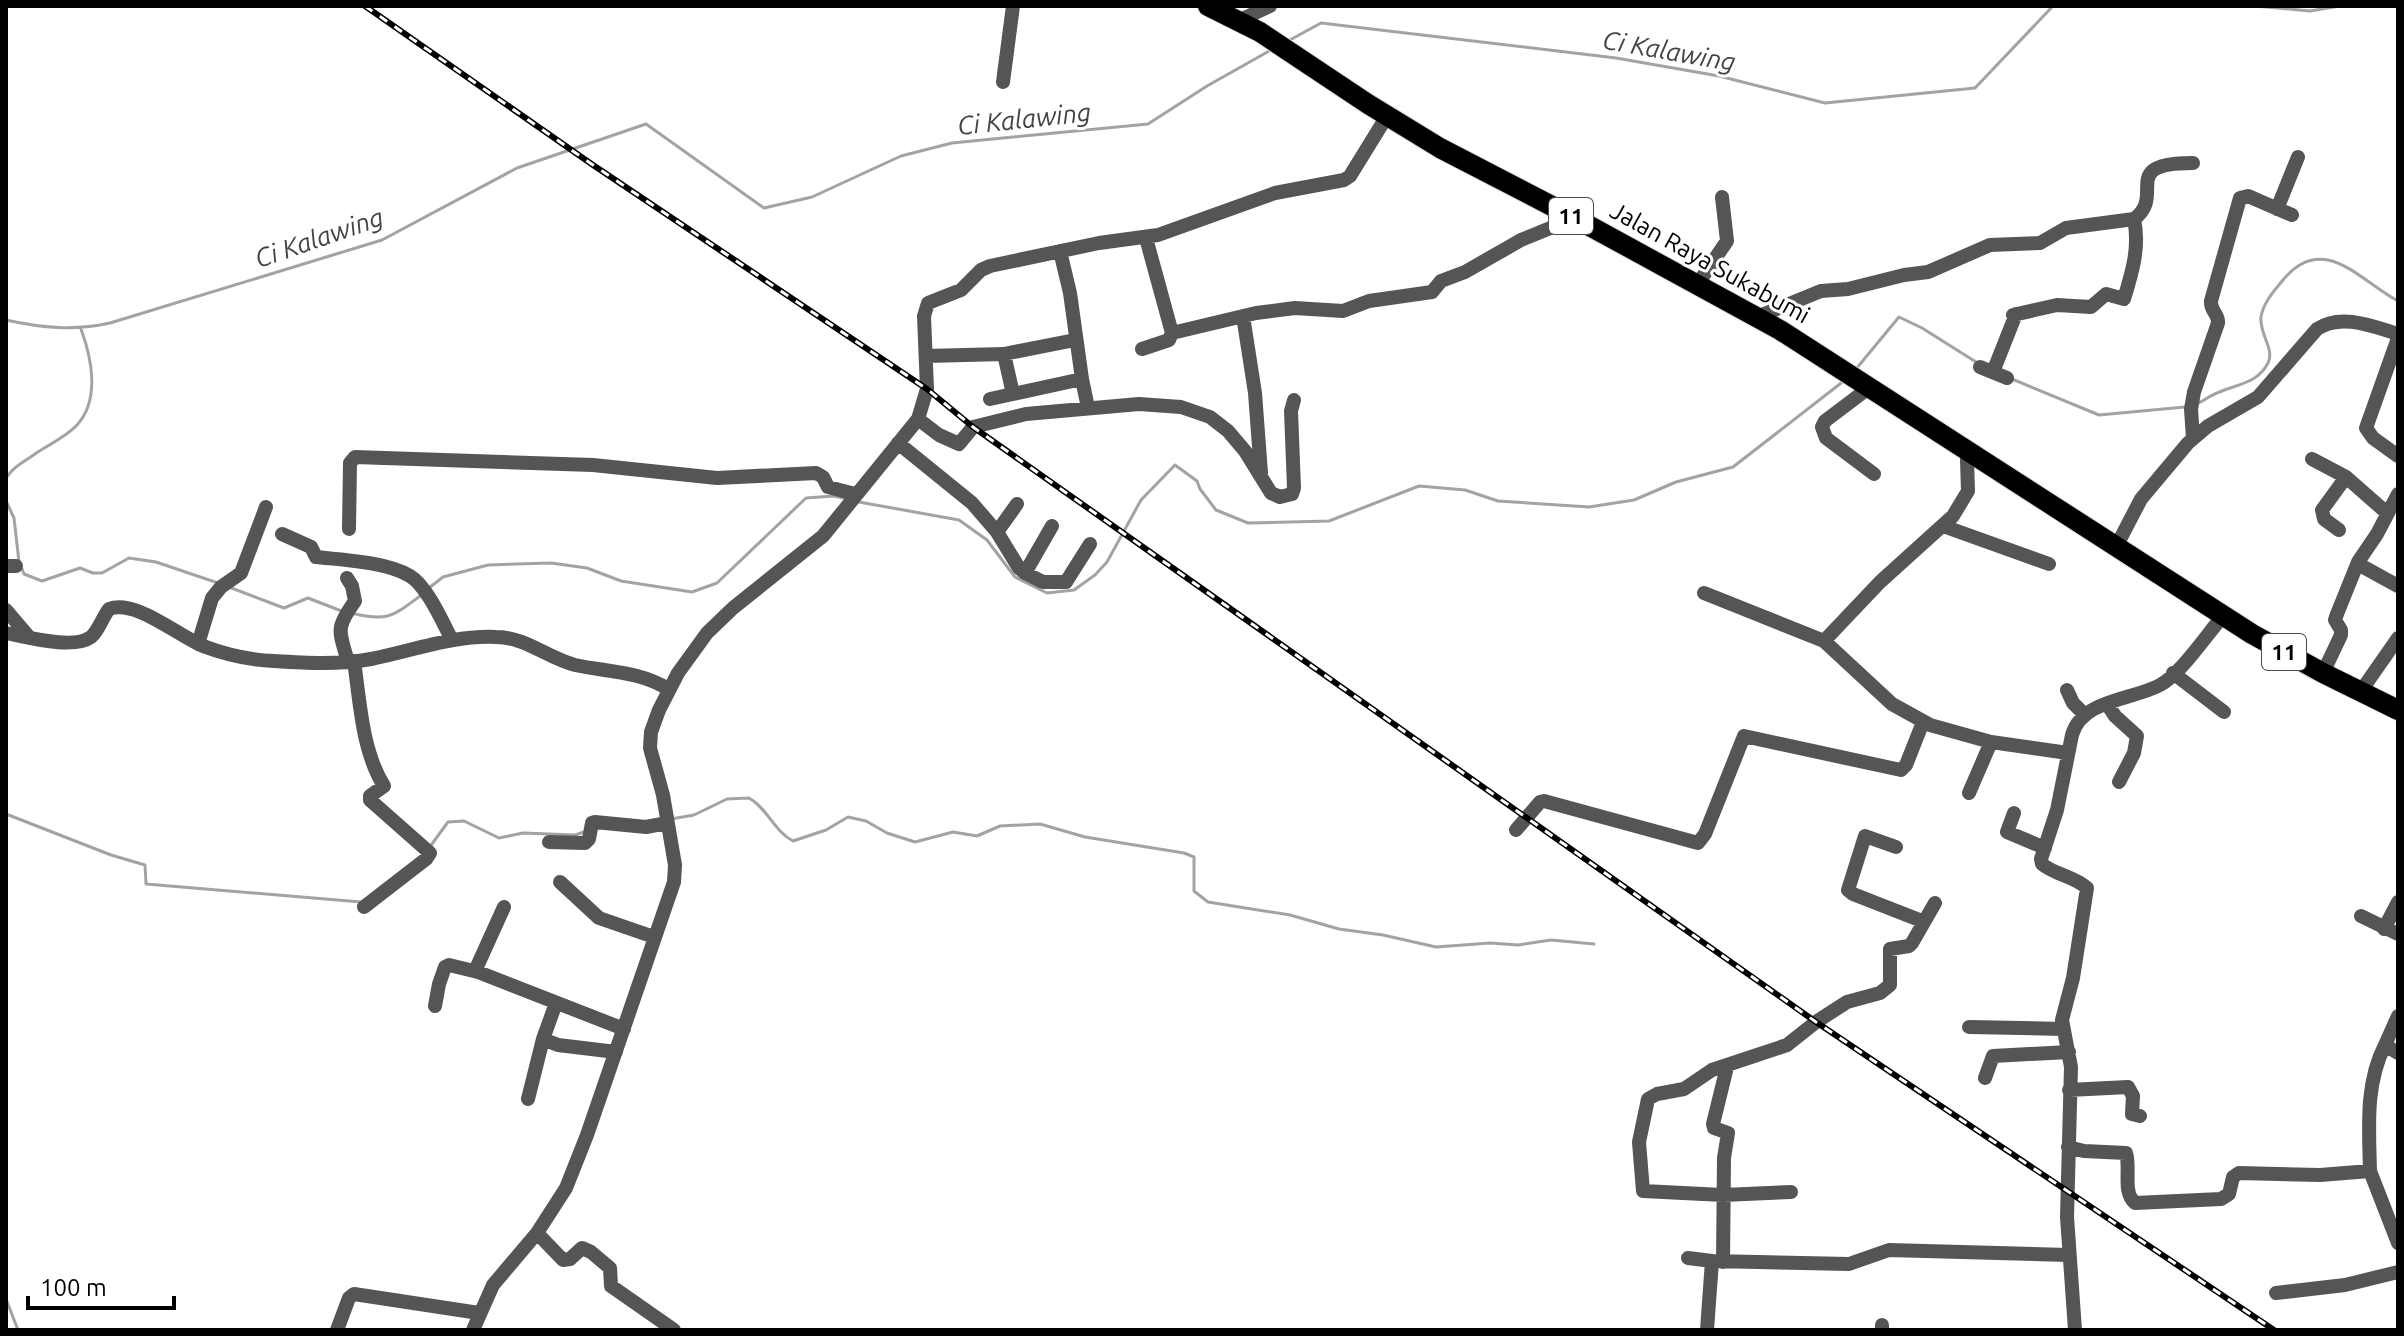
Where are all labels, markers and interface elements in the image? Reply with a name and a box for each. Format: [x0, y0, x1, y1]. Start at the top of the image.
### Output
water label: Ci Kalawing [1600, 25, 1738, 76]
water label: Ci Kalawing [956, 97, 1092, 140]
street label: Jalan Raya Sukabumi [1606, 197, 1815, 329]
road number: 11 [1549, 198, 1593, 234]
water label: Ci Kalawing [251, 202, 387, 273]
road number: 11 [2262, 634, 2306, 670]
scale bar [28, 1260, 174, 1310]
text: 100 m [40, 1274, 107, 1301]

